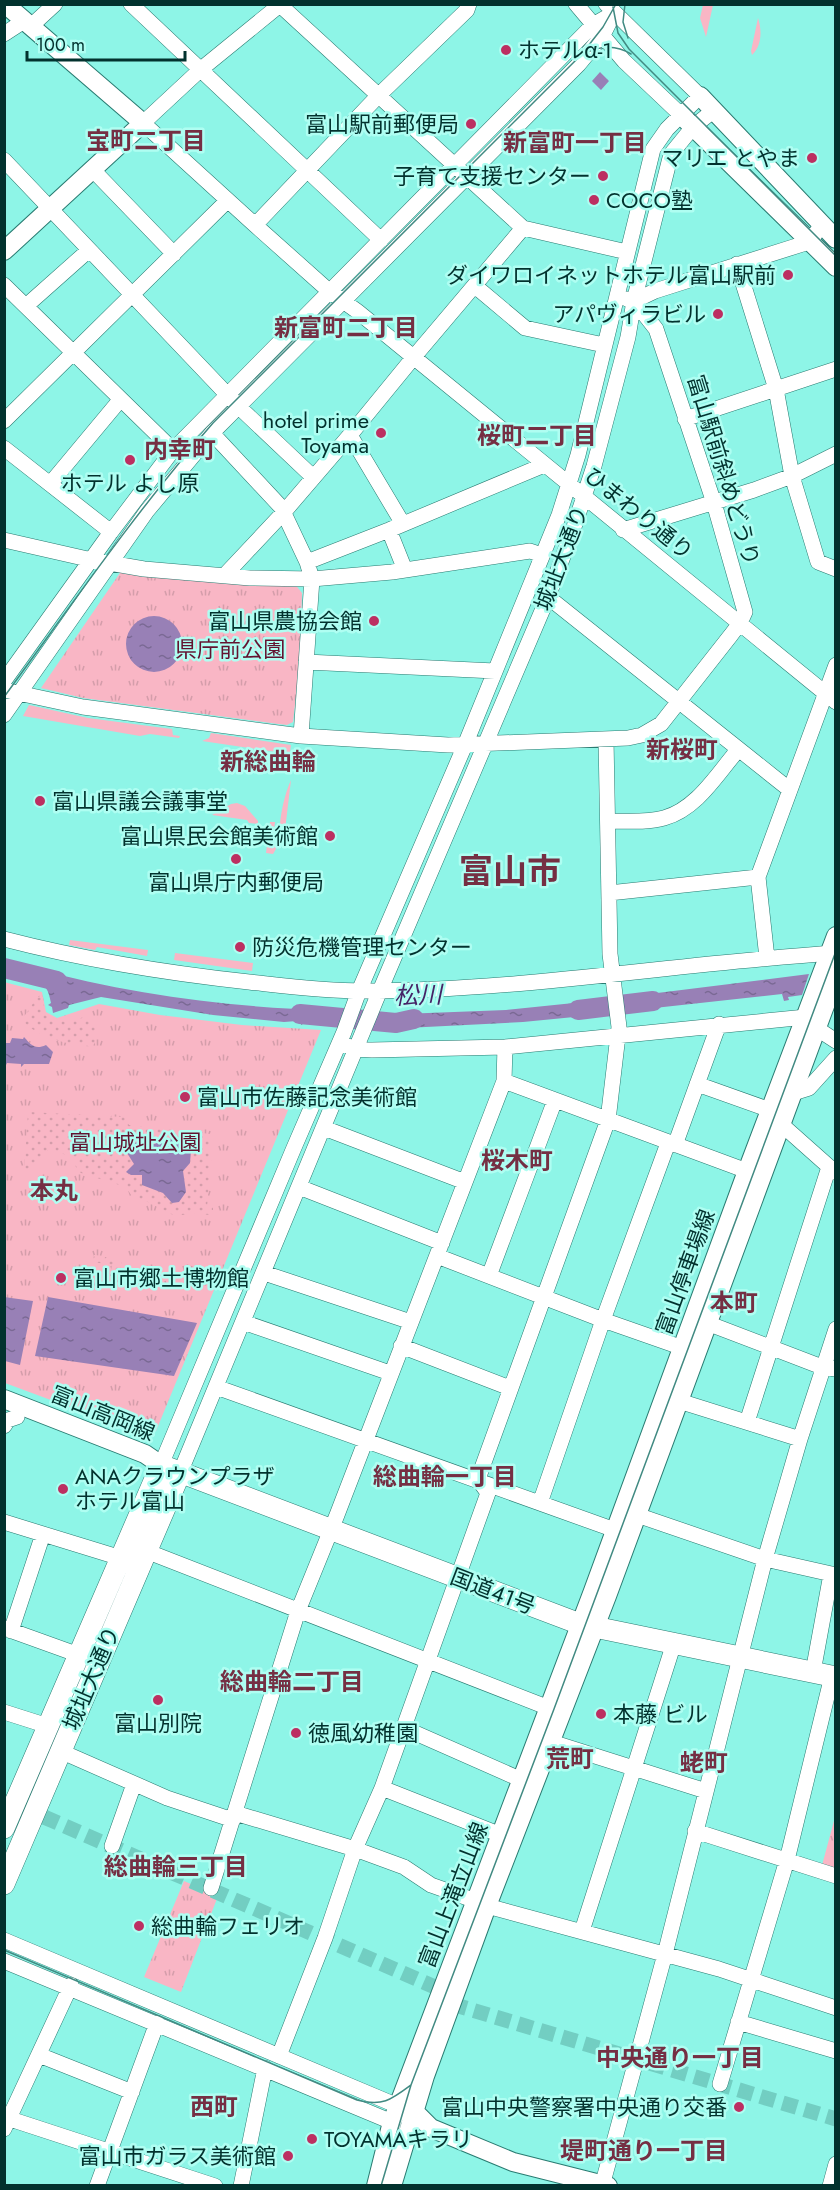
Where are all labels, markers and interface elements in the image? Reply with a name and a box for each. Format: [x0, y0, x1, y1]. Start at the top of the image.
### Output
scale bar [27, 24, 184, 62]
text: 100 m [36, 32, 85, 58]
place label: ホテルα-1 [518, 34, 612, 66]
marker: ホテルα-1 [499, 43, 513, 57]
place label: 富山駅前郵便局 [305, 108, 459, 140]
marker: 富山駅前郵便局 [464, 117, 478, 131]
district label: 宝町二丁目 [86, 123, 206, 158]
district label: 新富町一丁目 [503, 125, 647, 160]
place label: マリエ とやま [661, 142, 800, 174]
marker: マリエ とやま [805, 151, 819, 165]
place label: 子育て支援センター [393, 160, 591, 192]
marker: 子育て支援センター [596, 169, 610, 183]
place label: COCO塾 [606, 184, 693, 216]
marker: COCO塾 [587, 193, 601, 207]
place label: ダイワロイネットホテル富山駅前 [446, 259, 776, 291]
marker: ダイワロイネットホテル富山駅前 [781, 268, 795, 282]
place label: アパヴィラビル [552, 298, 706, 330]
marker: アパヴィラビル [711, 307, 725, 321]
district label: 新富町二丁目 [274, 310, 418, 345]
street label: 富山駅前斜めどうり [680, 371, 768, 569]
place label: hotel prime Toyama [263, 404, 369, 461]
district label: 桜町二丁目 [477, 418, 597, 453]
marker: hotel prime Toyama [374, 426, 388, 440]
district label: 内幸町 [144, 432, 216, 467]
marker: ホテル よし原 [123, 453, 137, 467]
street label: ひまわり通り [578, 459, 700, 567]
place label: ホテル よし原 [61, 467, 199, 499]
street label: 城址大通り [526, 501, 596, 615]
place label: 富山県農協会館 [208, 605, 362, 637]
marker: 富山県農協会館 [367, 614, 381, 628]
park label: 県庁前公園 [175, 633, 285, 665]
district label: 新桜町 [646, 732, 718, 767]
district label: 新総曲輪 [220, 744, 316, 779]
place label: 富山県議会議事堂 [52, 785, 228, 817]
marker: 富山県議会議事堂 [33, 794, 47, 808]
place label: 富山県民会館美術館 [120, 820, 318, 852]
marker: 富山県民会館美術館 [323, 829, 337, 843]
district label: 富山市 [459, 847, 561, 896]
marker: 富山県庁内郵便局 [229, 852, 243, 866]
place label: 富山県庁内郵便局 [148, 866, 324, 898]
place label: 防災危機管理センター [252, 931, 472, 963]
marker: 防災危機管理センター [233, 940, 247, 954]
water label: 松川 [393, 977, 446, 1013]
place label: 富山市佐藤記念美術館 [197, 1081, 417, 1113]
marker: 富山市佐藤記念美術館 [178, 1090, 192, 1104]
park label: 富山城址公園 [69, 1126, 201, 1158]
district label: 桜木町 [481, 1143, 553, 1178]
district label: 本丸 [30, 1173, 78, 1208]
street label: 富山停車場線 [647, 1205, 723, 1339]
place label: 富山市郷土博物館 [73, 1262, 249, 1294]
marker: 富山市郷土博物館 [54, 1271, 68, 1285]
district label: 本町 [710, 1285, 758, 1320]
street label: 富山高岡線 [46, 1378, 160, 1448]
district label: 総曲輪一丁目 [373, 1459, 517, 1494]
place label: ANAクラウンプラザ ホテル富山 [75, 1460, 274, 1517]
marker: ANAクラウンプラザ ホテル富山 [56, 1482, 70, 1496]
street label: 国道41号 [446, 1560, 540, 1622]
street label: 城址大通り [55, 1621, 127, 1735]
district label: 総曲輪二丁目 [220, 1664, 364, 1699]
marker: 富山別院 [151, 1693, 165, 1707]
place label: 本藤 ビル [613, 1698, 708, 1730]
place label: 富山別院 [114, 1707, 202, 1739]
marker: 本藤 ビル [594, 1707, 608, 1721]
place label: 徳風幼稚園 [308, 1717, 418, 1749]
marker: 徳風幼稚園 [289, 1726, 303, 1740]
district label: 荒町 [546, 1741, 594, 1776]
district label: 蛯町 [680, 1745, 728, 1780]
street label: 富山上滝立山線 [410, 1817, 496, 1973]
district label: 総曲輪三丁目 [104, 1849, 248, 1884]
place label: 総曲輪フェリオ [151, 1910, 305, 1942]
marker: 総曲輪フェリオ [132, 1919, 146, 1933]
district label: 中央通り一丁目 [596, 2040, 764, 2075]
district label: 西町 [190, 2089, 238, 2124]
place label: 富山中央警察署中央通り交番 [441, 2091, 727, 2123]
marker: 富山中央警察署中央通り交番 [732, 2100, 746, 2114]
place label: TOYAMAキラリ [324, 2123, 473, 2155]
marker: TOYAMAキラリ [305, 2132, 319, 2146]
district label: 堤町通り一丁目 [560, 2133, 728, 2168]
place label: 富山市ガラス美術館 [78, 2140, 276, 2172]
marker: 富山市ガラス美術館 [281, 2149, 295, 2163]

